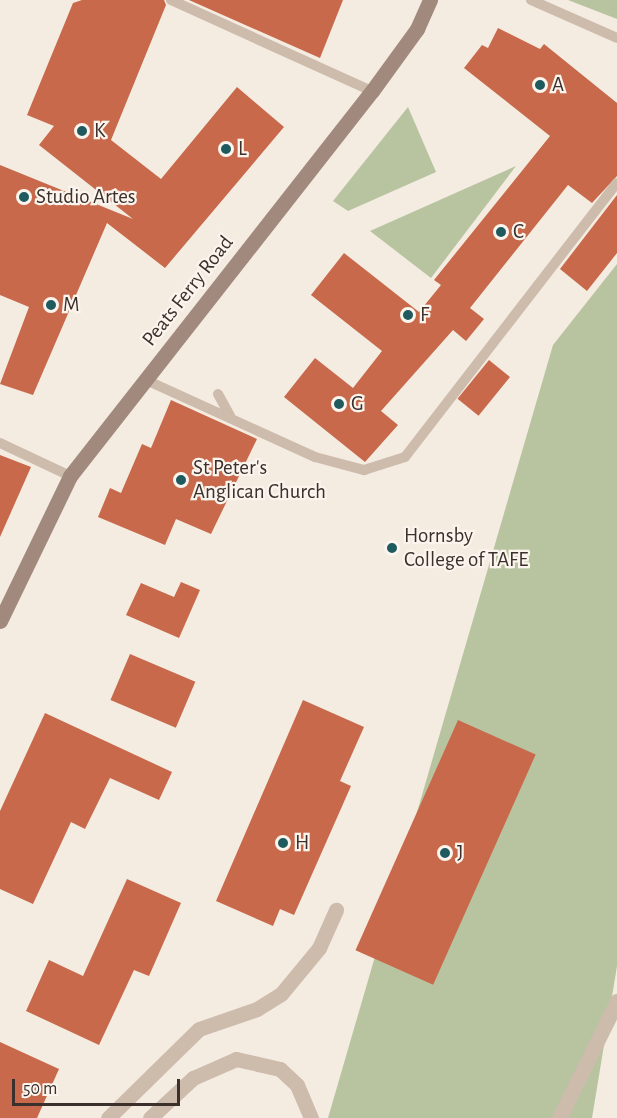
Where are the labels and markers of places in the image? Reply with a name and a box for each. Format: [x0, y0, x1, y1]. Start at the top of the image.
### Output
place label: A [552, 72, 564, 98]
marker: A [533, 78, 547, 92]
place label: K [94, 118, 105, 144]
marker: K [75, 124, 89, 138]
place label: L [238, 136, 247, 162]
marker: L [219, 142, 233, 156]
place label: Studio Artes [36, 184, 136, 210]
marker: Studio Artes [17, 190, 31, 204]
place label: C [513, 219, 524, 245]
marker: C [494, 225, 508, 239]
place label: M [63, 292, 80, 318]
marker: M [44, 298, 58, 312]
place label: F [420, 302, 429, 328]
marker: F [401, 308, 415, 322]
place label: G [351, 391, 364, 417]
marker: G [332, 397, 346, 411]
place label: St Peter's Anglican Church [193, 455, 326, 505]
marker: St Peter's Anglican Church [174, 473, 188, 487]
place label: Hornsby College of TAFE [404, 523, 528, 573]
marker: Hornsby College of TAFE [385, 541, 399, 555]
place label: H [295, 830, 309, 856]
marker: H [276, 836, 290, 850]
place label: J [457, 840, 464, 866]
marker: J [438, 846, 452, 860]

